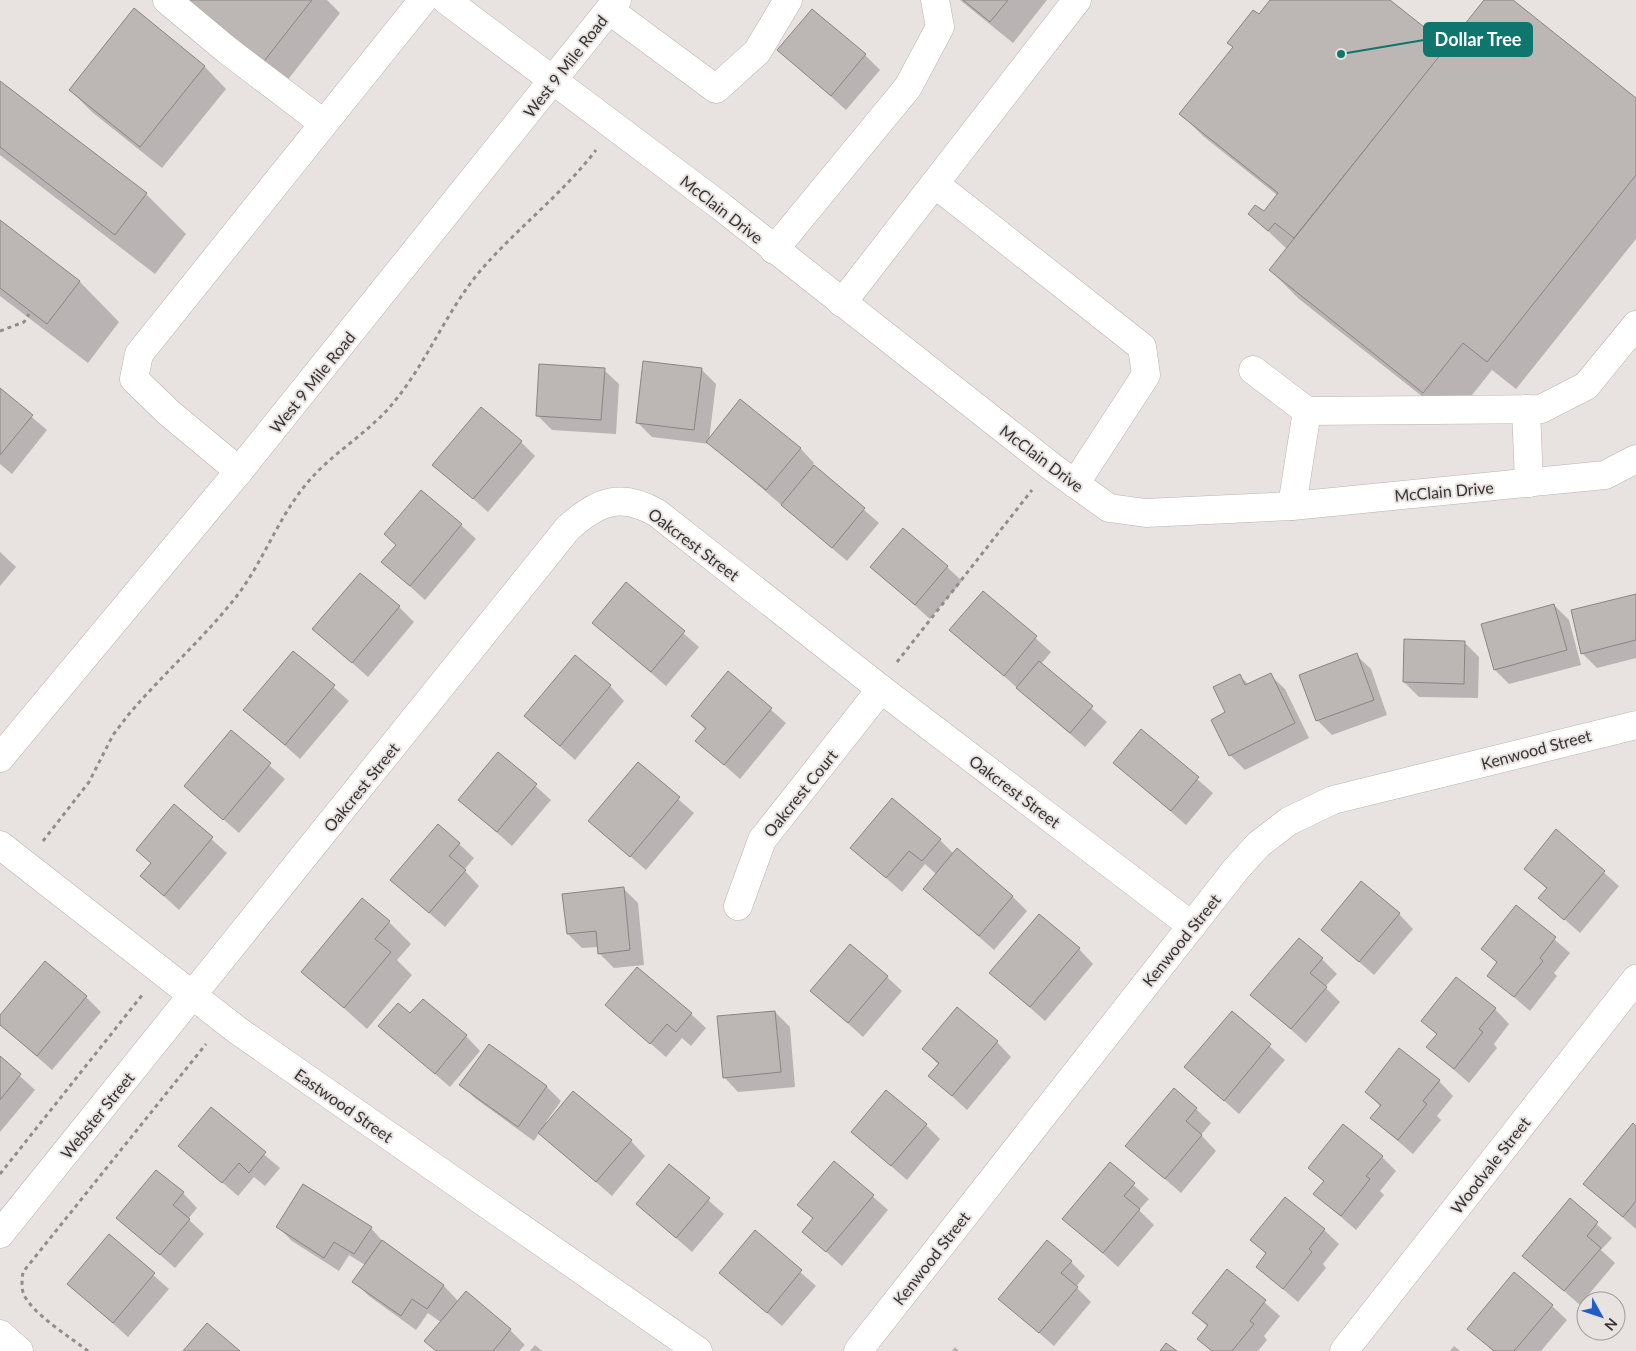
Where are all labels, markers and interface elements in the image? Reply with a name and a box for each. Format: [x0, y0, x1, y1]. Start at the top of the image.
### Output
street label: West 9 Mile Road [519, 11, 611, 121]
callout: Dollar Tree [1424, 23, 1532, 56]
text: Dollar Tree [1435, 28, 1522, 50]
street label: McClain Drive [677, 171, 767, 247]
street label: West 9 Mile Road [265, 328, 359, 436]
street label: McClain Drive [997, 420, 1087, 496]
street label: McClain Drive [1394, 477, 1494, 505]
street label: Oakcrest Street [645, 504, 743, 584]
street label: Kenwood Street [1479, 725, 1593, 773]
street label: Oakcrest Street [319, 739, 403, 835]
street label: Oakcrest Court [759, 745, 841, 840]
street label: Oakcrest Street [966, 751, 1064, 831]
street label: Kenwood Street [1138, 890, 1224, 990]
street label: Eastwood Street [291, 1064, 397, 1146]
street label: Webster Street [56, 1068, 138, 1162]
street label: Woodvale Street [1446, 1113, 1534, 1217]
street label: Kenwood Street [889, 1207, 973, 1308]
north arrow [1576, 1291, 1626, 1341]
text: N [1601, 1315, 1621, 1334]

